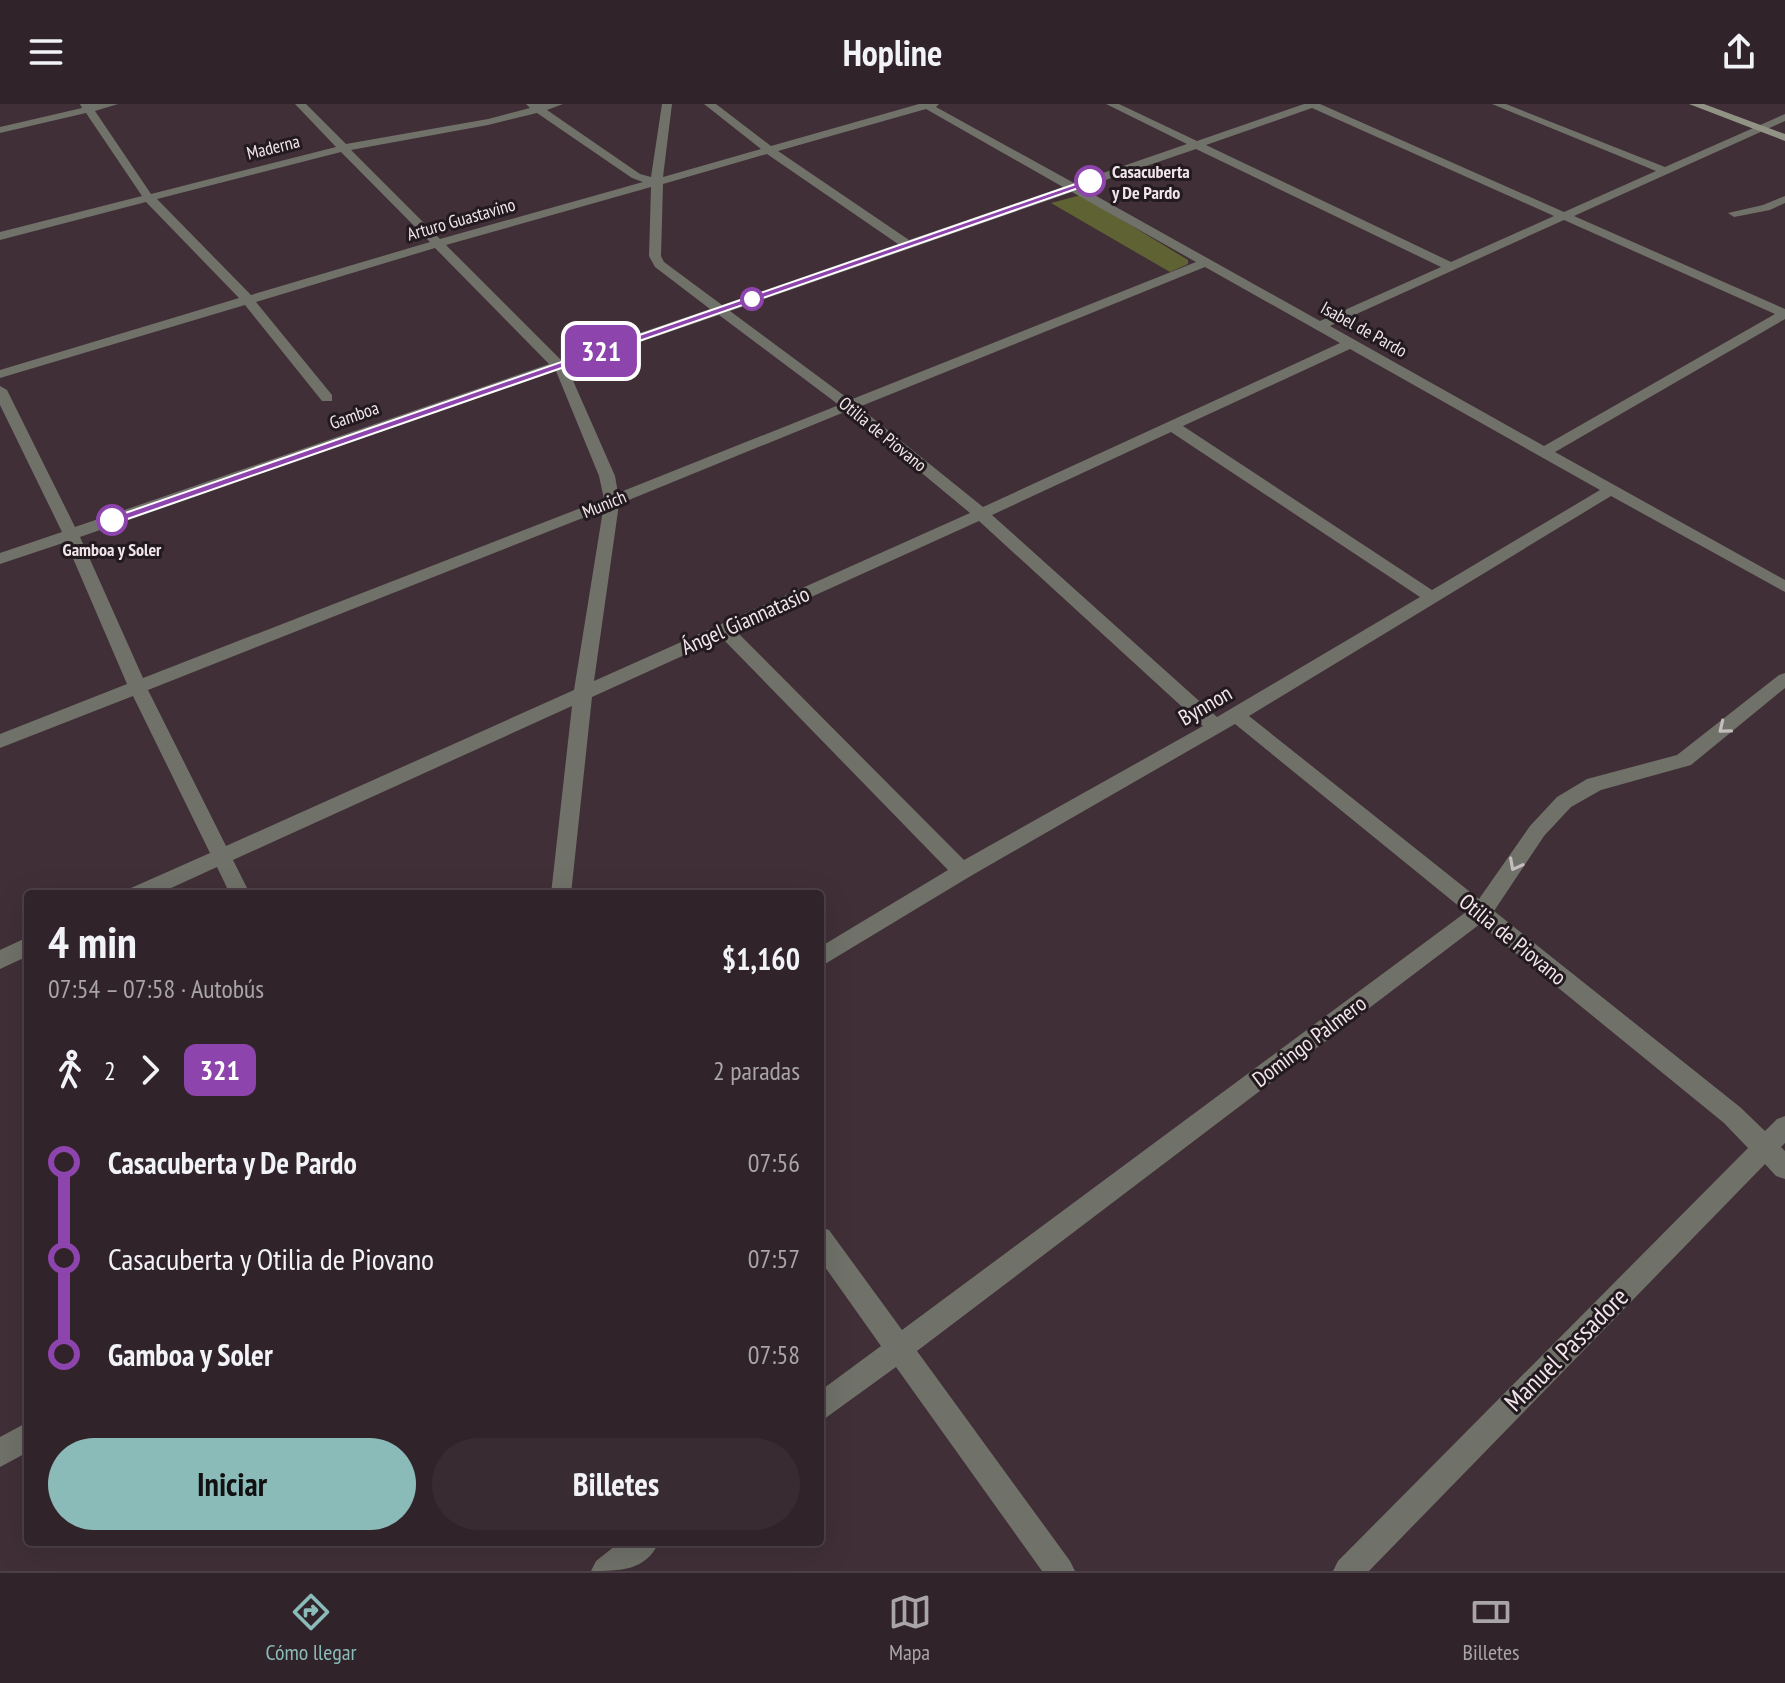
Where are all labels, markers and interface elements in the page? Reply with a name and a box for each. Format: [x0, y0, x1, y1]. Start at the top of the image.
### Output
text: Hopline [843, 29, 942, 76]
icon: menu [24, 30, 68, 74]
icon: share [1717, 30, 1761, 74]
street label: Maderna [244, 129, 302, 165]
place label: Casacuberta y De Pardo [1111, 160, 1190, 204]
marker: Casacuberta y De Pardo [1075, 166, 1105, 196]
street label: Arturo Guastavino [404, 192, 518, 245]
unlabelled marker [741, 288, 763, 310]
street label: Isabel de Pardo [1317, 296, 1411, 362]
line badge: 321 [555, 325, 647, 377]
text: 321 [581, 332, 621, 369]
street label: Otilia de Piovano [834, 392, 932, 477]
street label: Gamboa [326, 396, 382, 434]
street label: Munich [579, 485, 629, 523]
marker: Gamboa y Soler [97, 505, 127, 535]
place label: Gamboa y Soler [63, 538, 162, 561]
street label: Ángel Giannatasio [676, 579, 814, 661]
street label: Bynnon [1173, 679, 1237, 731]
one-way arrow [1719, 718, 1733, 733]
one-way arrow [1509, 856, 1525, 870]
street label: Otilia de Piovano [1454, 887, 1572, 991]
text: 4 min [48, 913, 137, 970]
text: $1,160 [722, 939, 800, 978]
text: 07:54 – 07:58 · Autobús [48, 972, 264, 1005]
street label: Domingo Palmero [1246, 989, 1372, 1093]
icon: walk [48, 1048, 92, 1092]
icon: forward [128, 1048, 172, 1092]
text: 321 [200, 1051, 240, 1088]
text: 2 [104, 1054, 116, 1087]
text: 2 paradas [713, 1054, 800, 1087]
text: Casacuberta y De Pardo [108, 1143, 357, 1182]
text: 07:56 [748, 1146, 800, 1179]
text: Casacuberta y Otilia de Piovano [108, 1239, 434, 1278]
text: 07:57 [748, 1242, 800, 1275]
street label: Manuel Passadore [1497, 1280, 1635, 1418]
text: Gamboa y Soler [108, 1335, 273, 1374]
text: 07:58 [748, 1338, 800, 1371]
button: Iniciar [48, 1438, 416, 1530]
button: Billetes [432, 1438, 800, 1530]
tab: Cómo llegar [266, 1590, 356, 1666]
tab: Mapa [888, 1590, 932, 1666]
tab: Billetes [1463, 1590, 1519, 1666]

